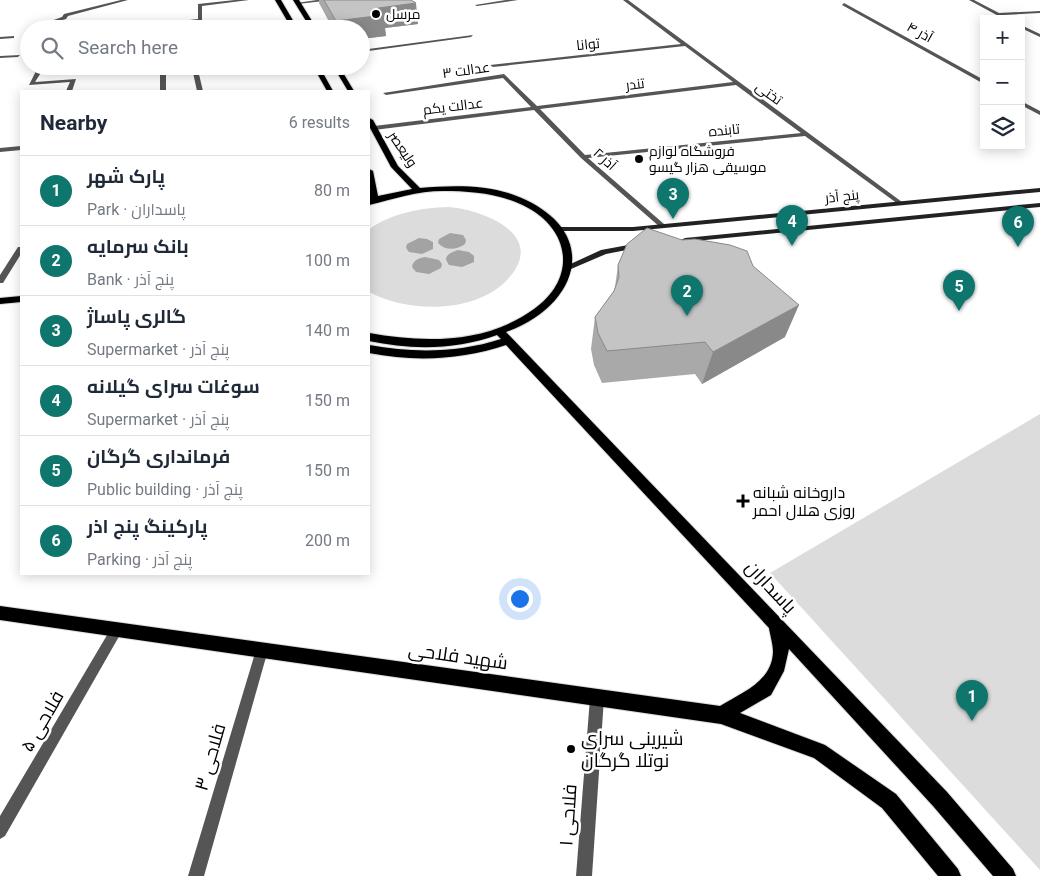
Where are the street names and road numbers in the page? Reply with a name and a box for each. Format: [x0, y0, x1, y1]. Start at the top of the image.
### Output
street label: آذر ۴ [904, 18, 936, 46]
street label: توانا [575, 35, 601, 53]
street label: عدالت ۳ [441, 59, 491, 81]
street label: تندر [624, 75, 646, 93]
street label: تختی [753, 78, 786, 108]
street label: عدالت یکم [422, 94, 484, 120]
street label: تابنده [708, 120, 741, 140]
street label: ولیعصر [385, 127, 421, 170]
street label: ۲ آذر [590, 145, 620, 173]
street label: پنج آذر [823, 186, 860, 208]
street label: پاسداران [740, 556, 801, 619]
street label: شهید فلاحی [407, 638, 509, 674]
street label: ۵ فلاحی [15, 686, 69, 756]
street label: ۳ فلاحی [189, 721, 231, 793]
street label: ۱ فلاحی [554, 783, 582, 847]

